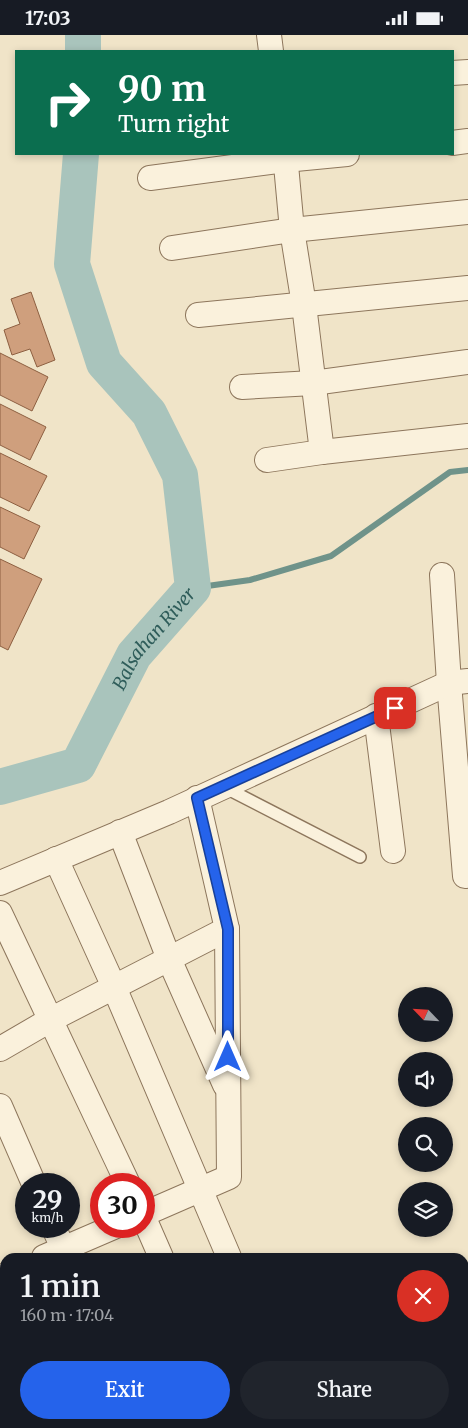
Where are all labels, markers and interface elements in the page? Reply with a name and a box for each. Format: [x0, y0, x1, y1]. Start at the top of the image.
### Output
text: 17:03 [25, 6, 71, 30]
text: 90 m [118, 67, 206, 111]
icon: right [35, 70, 100, 135]
text: Turn right [118, 110, 229, 138]
water label: Balsahan River [107, 582, 200, 694]
pin [374, 687, 416, 729]
icon: arrive [381, 694, 409, 722]
north arrow [398, 987, 452, 1043]
map controls [398, 987, 453, 1237]
position arrow [201, 1030, 253, 1082]
button: sound [398, 1052, 453, 1107]
button: search [398, 1117, 453, 1172]
speed limit sign: 30 [90, 1173, 155, 1238]
button: layers [398, 1182, 453, 1237]
text: 29 [33, 1183, 62, 1215]
text: km/h [32, 1210, 63, 1225]
text: 1 min [20, 1267, 101, 1305]
button: close [397, 1270, 449, 1322]
text: 160 m · 17:04 [20, 1305, 114, 1325]
button: Exit [20, 1361, 230, 1419]
button: Share [240, 1361, 449, 1419]

